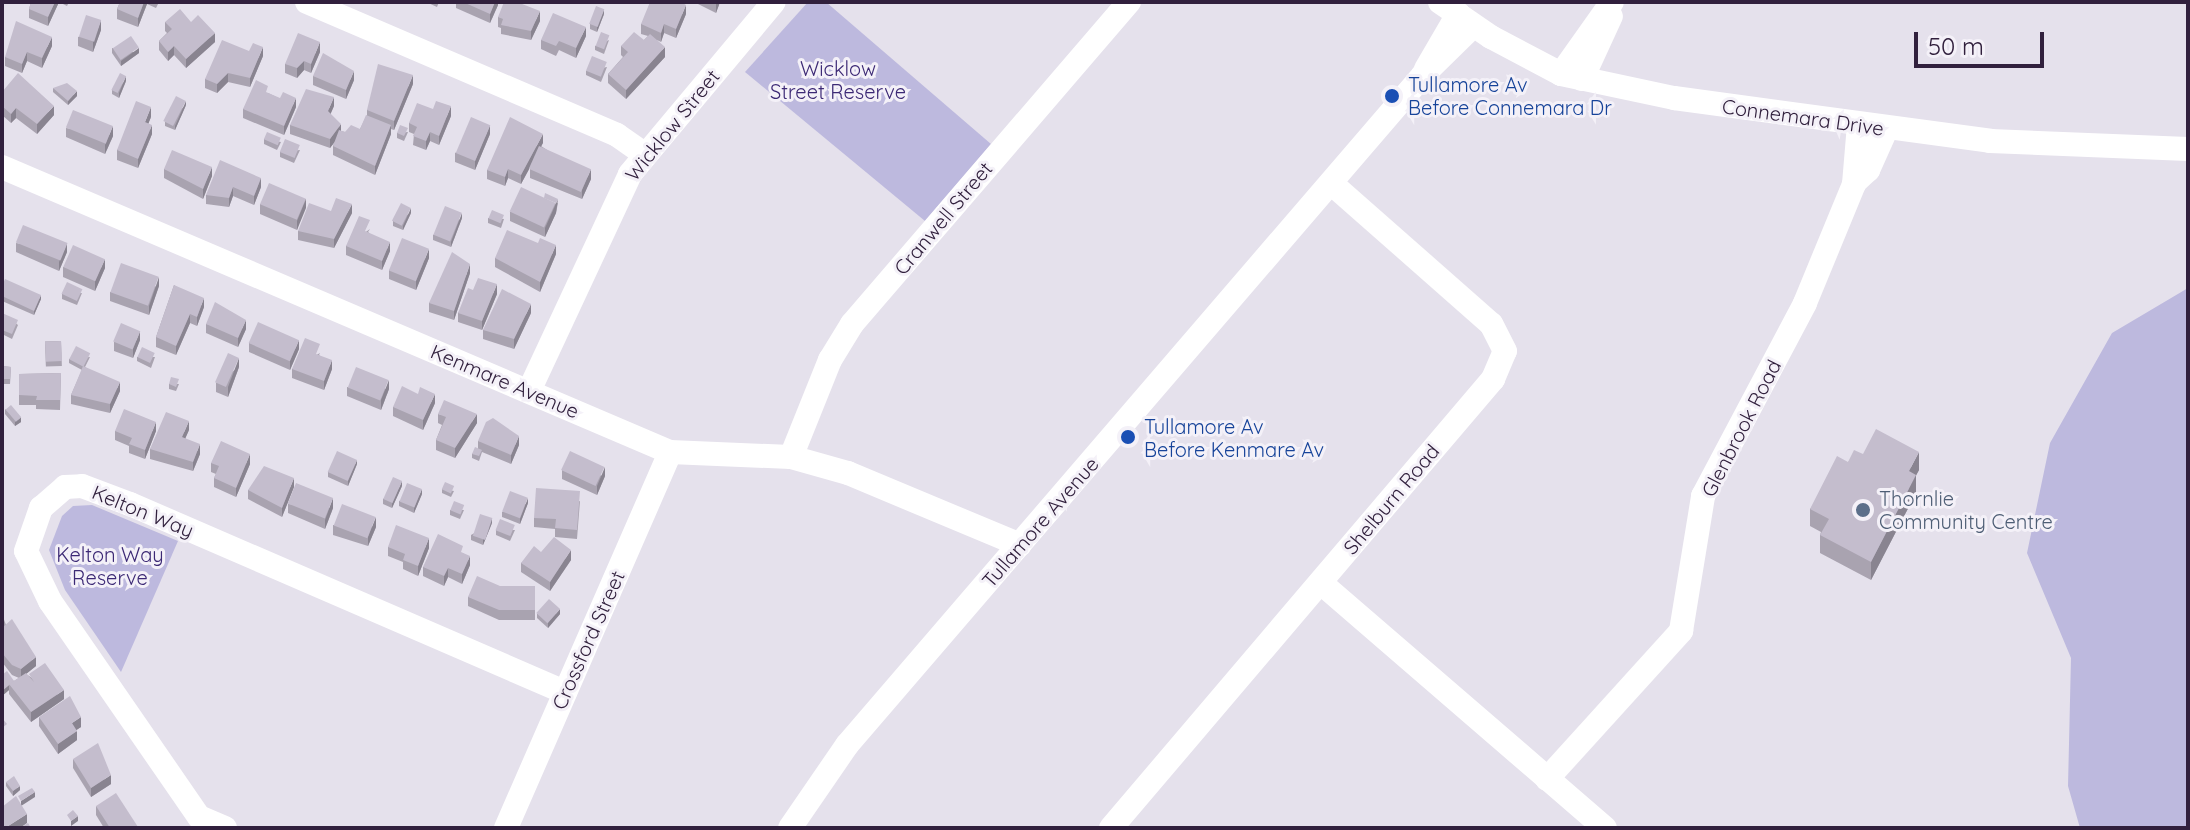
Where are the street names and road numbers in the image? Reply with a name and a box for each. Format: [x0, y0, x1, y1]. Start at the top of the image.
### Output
street label: Wicklow Street [620, 65, 724, 185]
street label: Connemara Drive [1721, 94, 1885, 140]
street label: Cranwell Street [889, 157, 997, 279]
street label: Kenmare Avenue [427, 339, 583, 423]
street label: Glenbrook Road [1696, 356, 1786, 500]
street label: Shelburn Road [1338, 439, 1444, 559]
street label: Tullamore Avenue [977, 452, 1103, 592]
street label: Kelton Way [89, 480, 197, 542]
street label: Crossford Street [547, 567, 629, 713]

